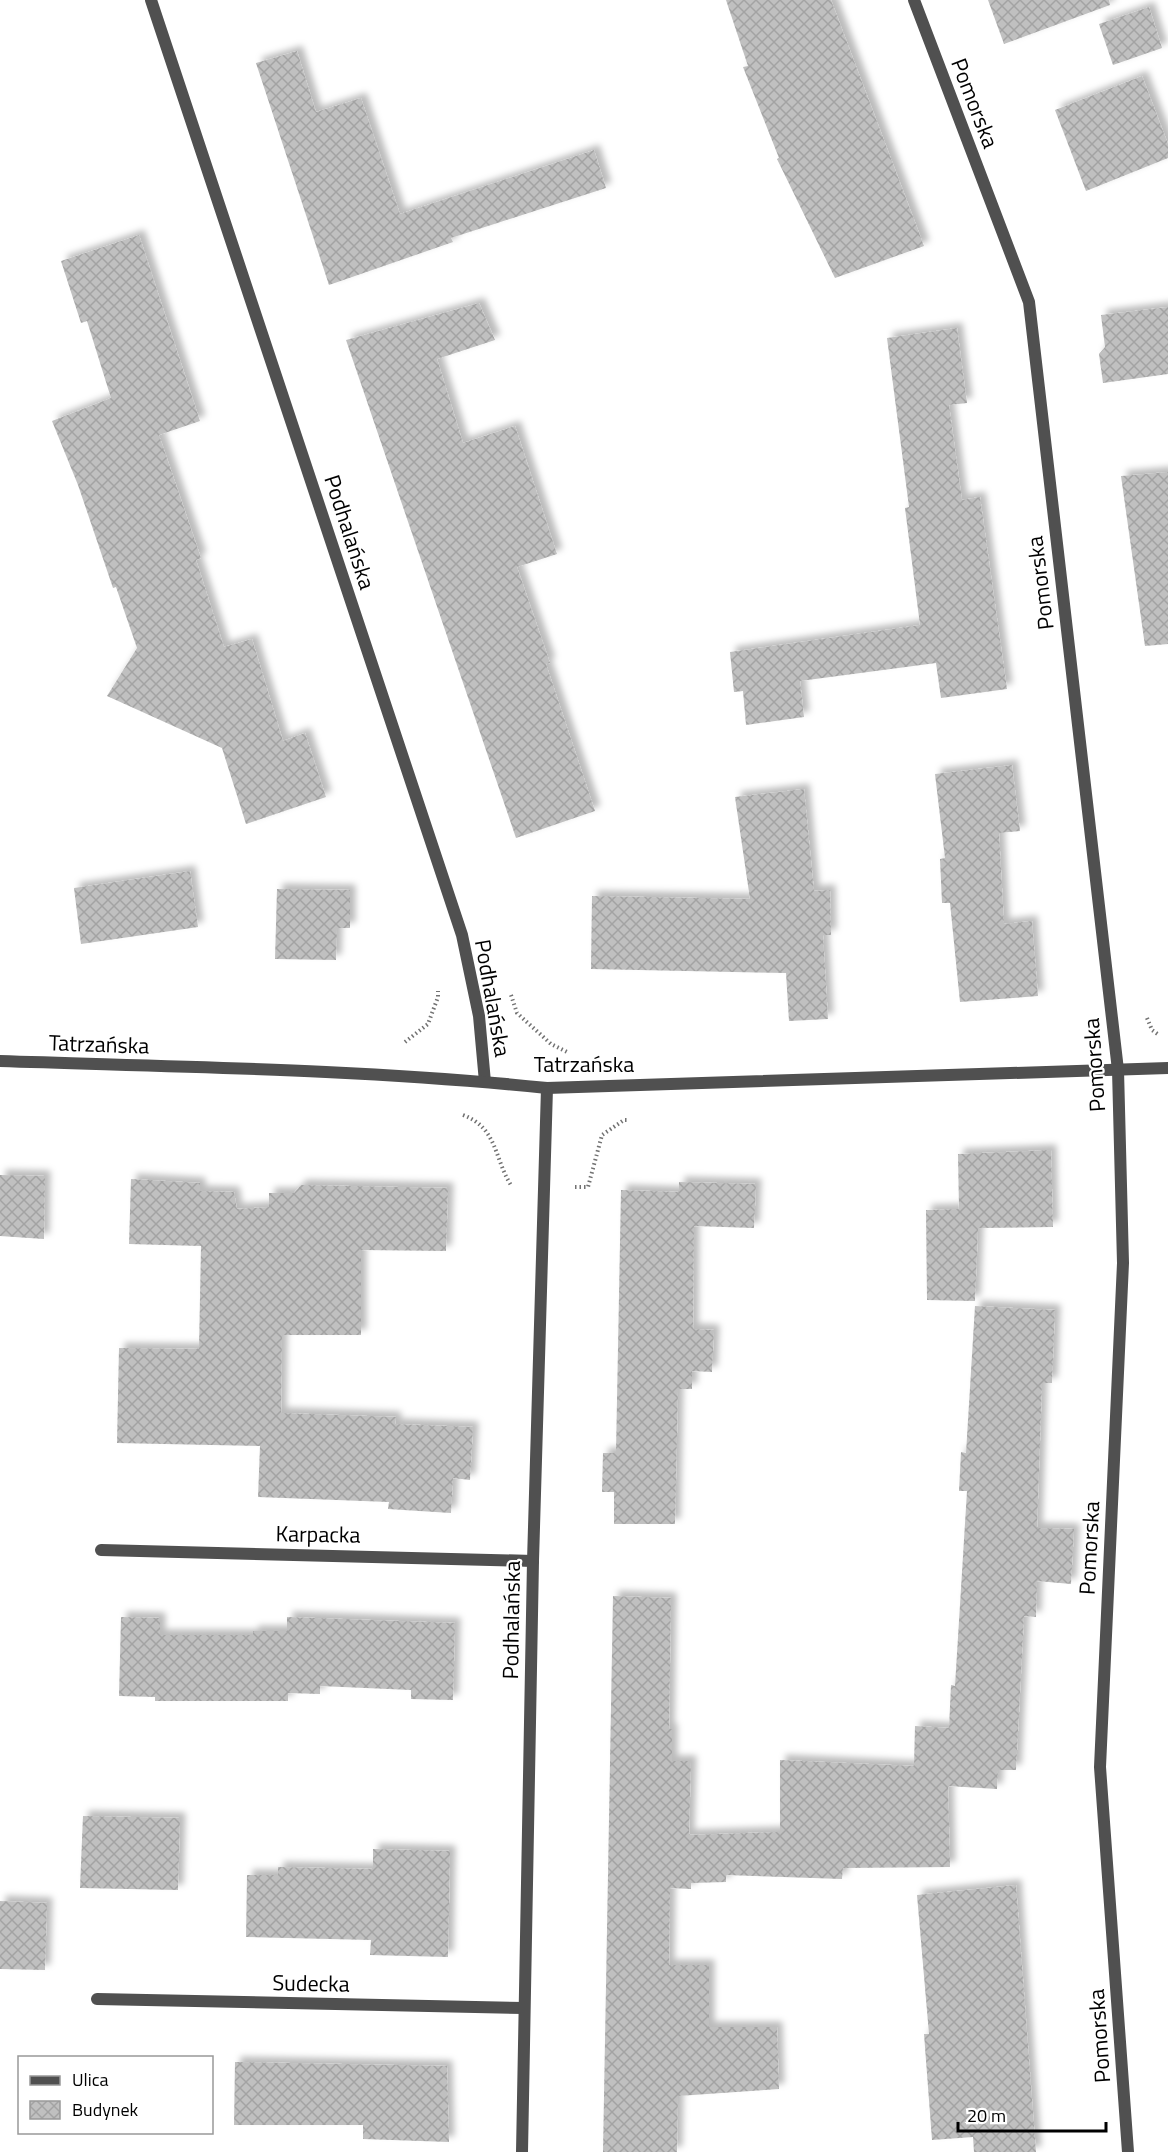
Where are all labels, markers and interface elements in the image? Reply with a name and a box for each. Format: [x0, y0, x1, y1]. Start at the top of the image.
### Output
street label: Pomorska [942, 53, 1008, 153]
street label: Podhalańska [315, 470, 385, 594]
street label: Pomorska [1017, 534, 1063, 632]
street label: Podhalańska [466, 937, 520, 1059]
street label: Pomorska [1074, 1017, 1114, 1113]
street label: Tatrzańska [48, 1025, 150, 1063]
street label: Tatrzańska [534, 1047, 634, 1081]
street label: Pomorska [1070, 1500, 1108, 1596]
street label: Karpacka [275, 1516, 361, 1552]
street label: Podhalańska [493, 1560, 529, 1680]
street label: Sudecka [272, 1965, 350, 2001]
street label: Pomorska [1079, 1988, 1119, 2084]
legend [18, 2056, 213, 2134]
text: Ulica [72, 2066, 109, 2093]
scale bar [958, 2095, 1106, 2133]
text: Budynek [72, 2096, 139, 2123]
text: 20 m [967, 2102, 1006, 2129]

